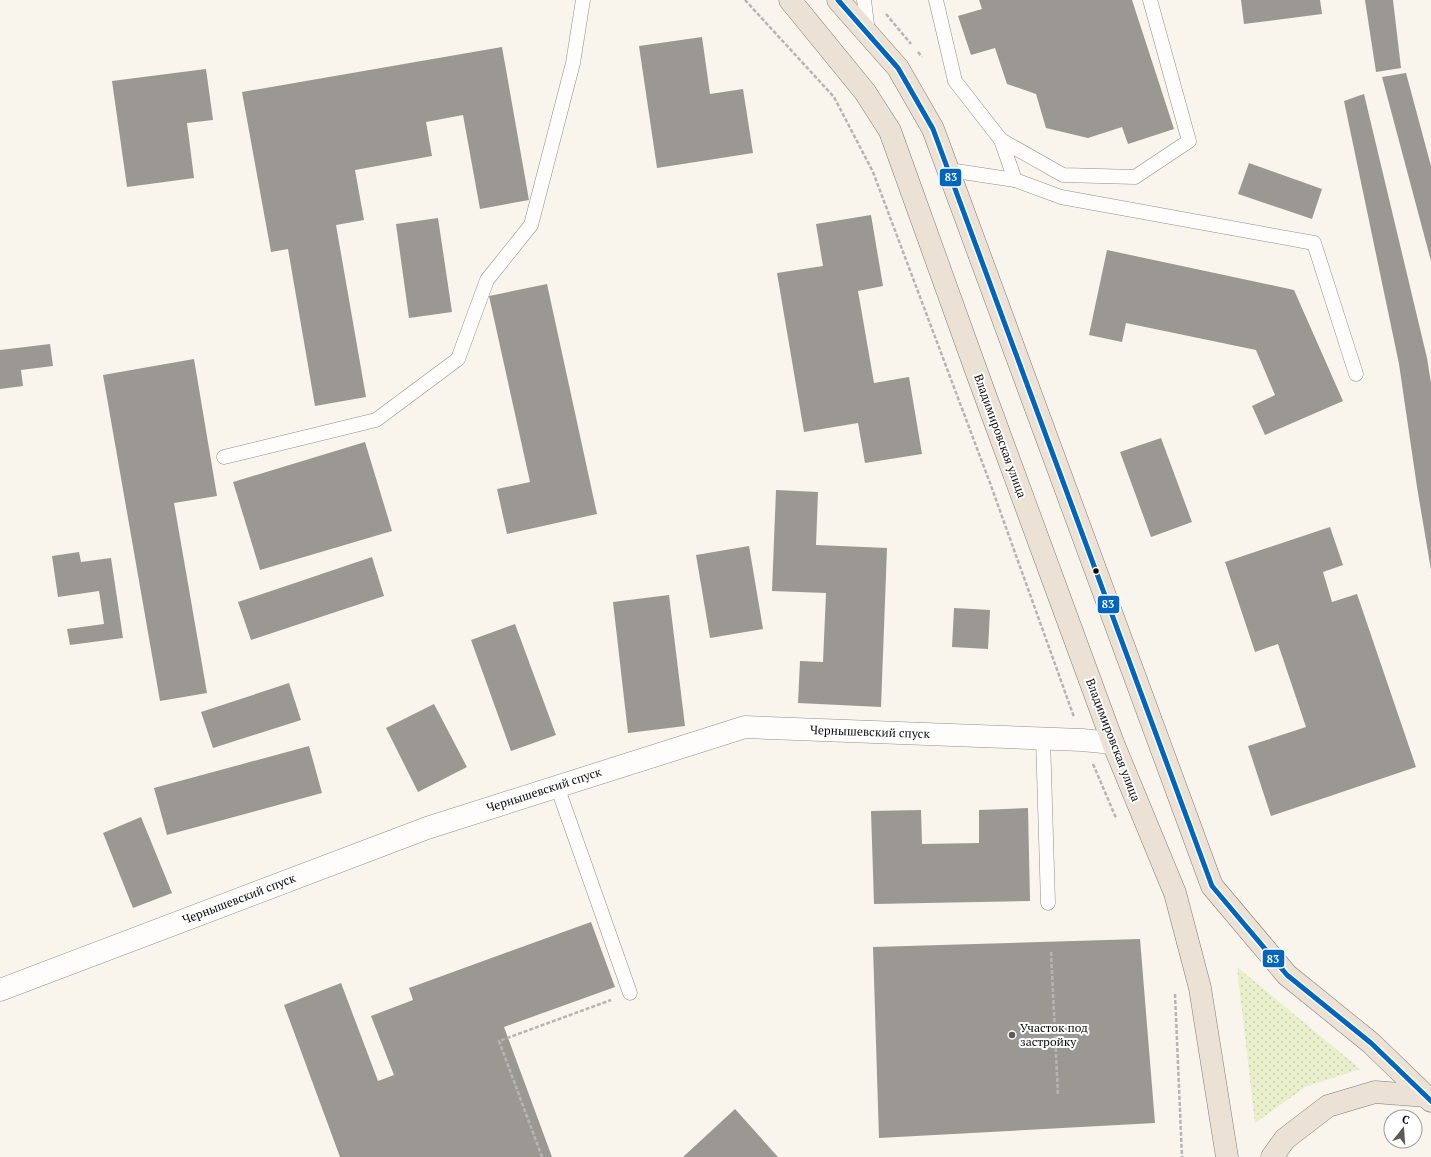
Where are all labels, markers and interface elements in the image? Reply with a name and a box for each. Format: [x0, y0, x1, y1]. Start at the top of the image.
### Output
line badge: 83 [939, 168, 962, 187]
text: 83 [945, 170, 957, 184]
street label: Владимировская улица [971, 372, 1030, 500]
unlabelled marker [1091, 566, 1101, 576]
line badge: 83 [1097, 595, 1120, 614]
text: 83 [1102, 597, 1114, 611]
street label: Владимировская улица [1083, 676, 1144, 803]
street label: Чернышевский спуск [810, 722, 931, 741]
street label: Чернышевский спуск [485, 764, 604, 815]
street label: Чернышевский спуск [180, 870, 298, 927]
line badge: 83 [1262, 949, 1285, 968]
text: 83 [1267, 952, 1279, 966]
place label: Участок под застройку [1020, 1020, 1088, 1049]
marker: Участок под застройку [1007, 1030, 1017, 1040]
north arrow [1383, 1109, 1423, 1149]
text: С [1400, 1112, 1411, 1127]

